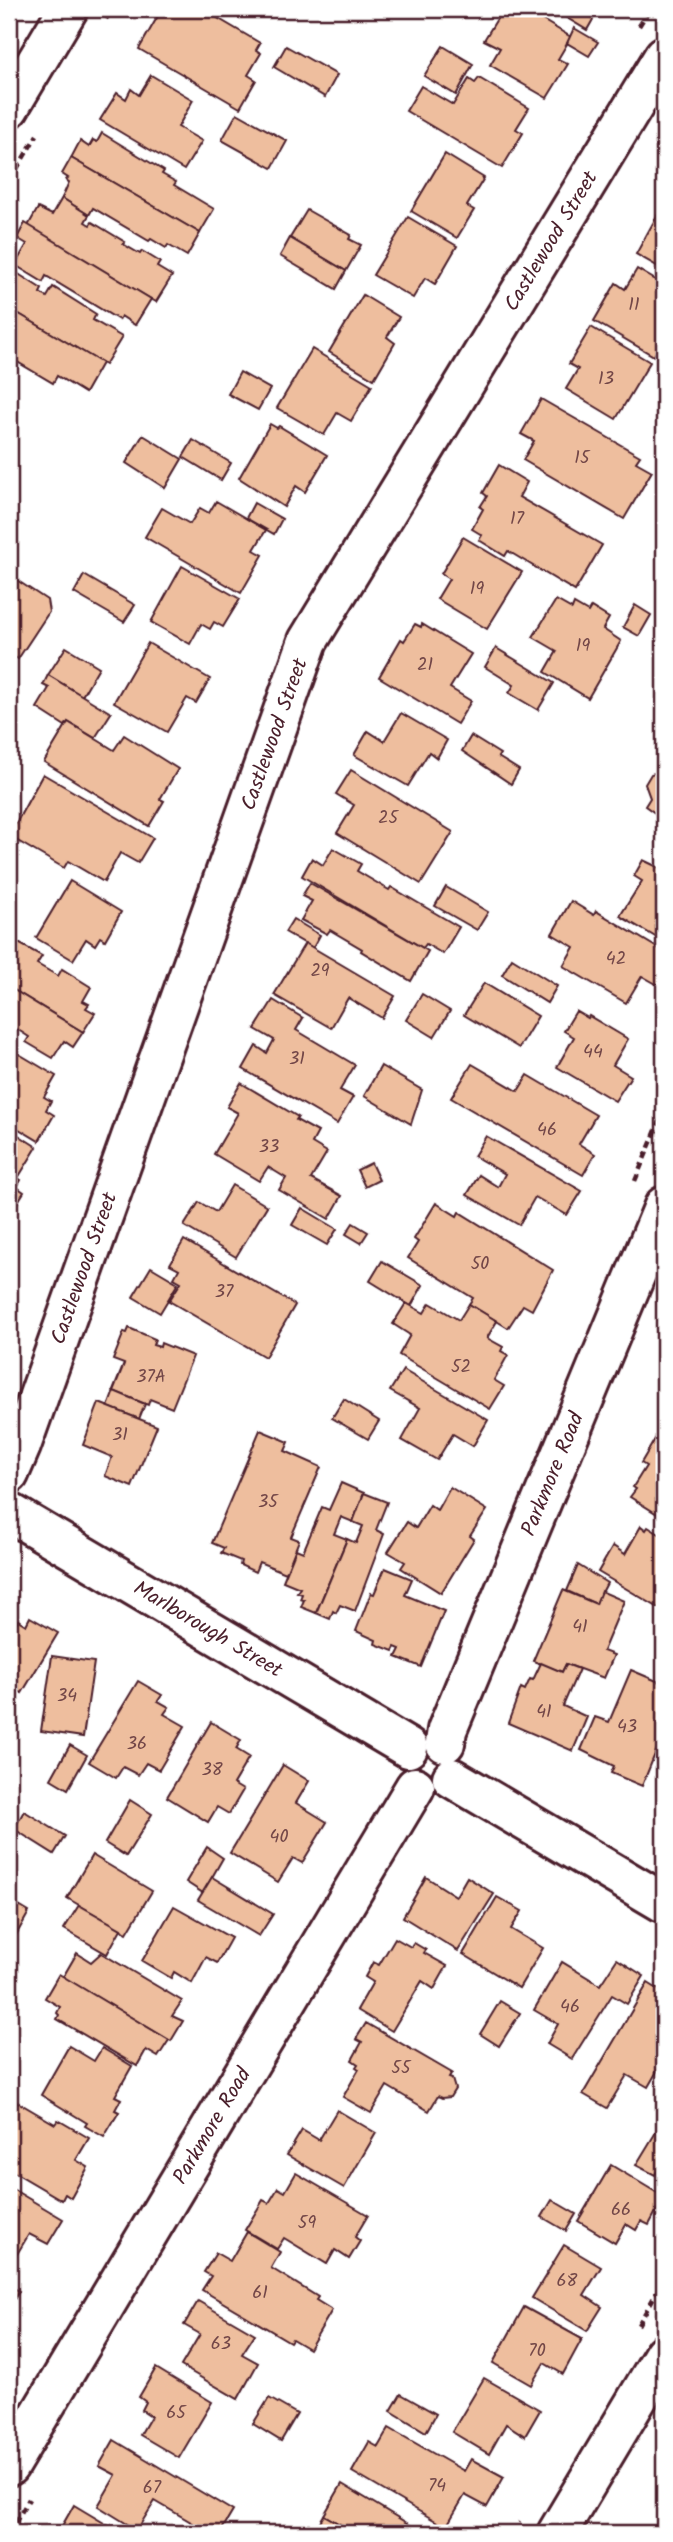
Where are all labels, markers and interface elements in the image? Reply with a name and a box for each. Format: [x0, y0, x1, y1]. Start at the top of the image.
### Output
street label: Castlewood Street [496, 164, 607, 318]
house number: 11 [628, 291, 640, 320]
house number: 13 [598, 365, 614, 394]
house number: 15 [574, 444, 591, 473]
house number: 17 [510, 505, 525, 534]
house number: 19 [470, 575, 484, 604]
house number: 19 [576, 632, 590, 661]
house number: 21 [417, 651, 433, 680]
street label: Castlewood Street [232, 653, 317, 815]
house number: 25 [378, 804, 399, 833]
house number: 42 [606, 945, 626, 974]
house number: 29 [310, 957, 330, 986]
house number: 44 [583, 1038, 603, 1067]
house number: 31 [289, 1045, 305, 1074]
house number: 46 [537, 1116, 557, 1145]
house number: 33 [259, 1133, 279, 1162]
street label: Castlewood Street [42, 1187, 127, 1349]
house number: 50 [471, 1250, 489, 1279]
house number: 37 [215, 1278, 234, 1307]
house number: 52 [451, 1353, 471, 1382]
house number: 37A [136, 1363, 166, 1392]
street label: Parkmore Road [513, 1407, 593, 1541]
house number: 31 [112, 1421, 128, 1450]
house number: 35 [258, 1488, 279, 1517]
street label: Marlborough Street [127, 1572, 290, 1687]
house number: 41 [572, 1613, 588, 1642]
house number: 34 [57, 1682, 77, 1711]
house number: 41 [536, 1698, 552, 1727]
house number: 43 [617, 1713, 637, 1742]
house number: 36 [127, 1730, 147, 1759]
house number: 38 [201, 1756, 223, 1785]
house number: 40 [270, 1823, 288, 1852]
house number: 46 [560, 1993, 580, 2022]
house number: 55 [391, 2054, 412, 2083]
street label: Parkmore Road [164, 2061, 260, 2191]
house number: 66 [611, 2196, 631, 2225]
house number: 59 [298, 2209, 316, 2238]
house number: 68 [557, 2267, 578, 2296]
house number: 61 [252, 2279, 268, 2308]
house number: 63 [211, 2330, 231, 2359]
house number: 70 [528, 2337, 546, 2366]
house number: 65 [166, 2399, 187, 2428]
house number: 74 [428, 2472, 446, 2501]
house number: 67 [143, 2474, 162, 2503]

